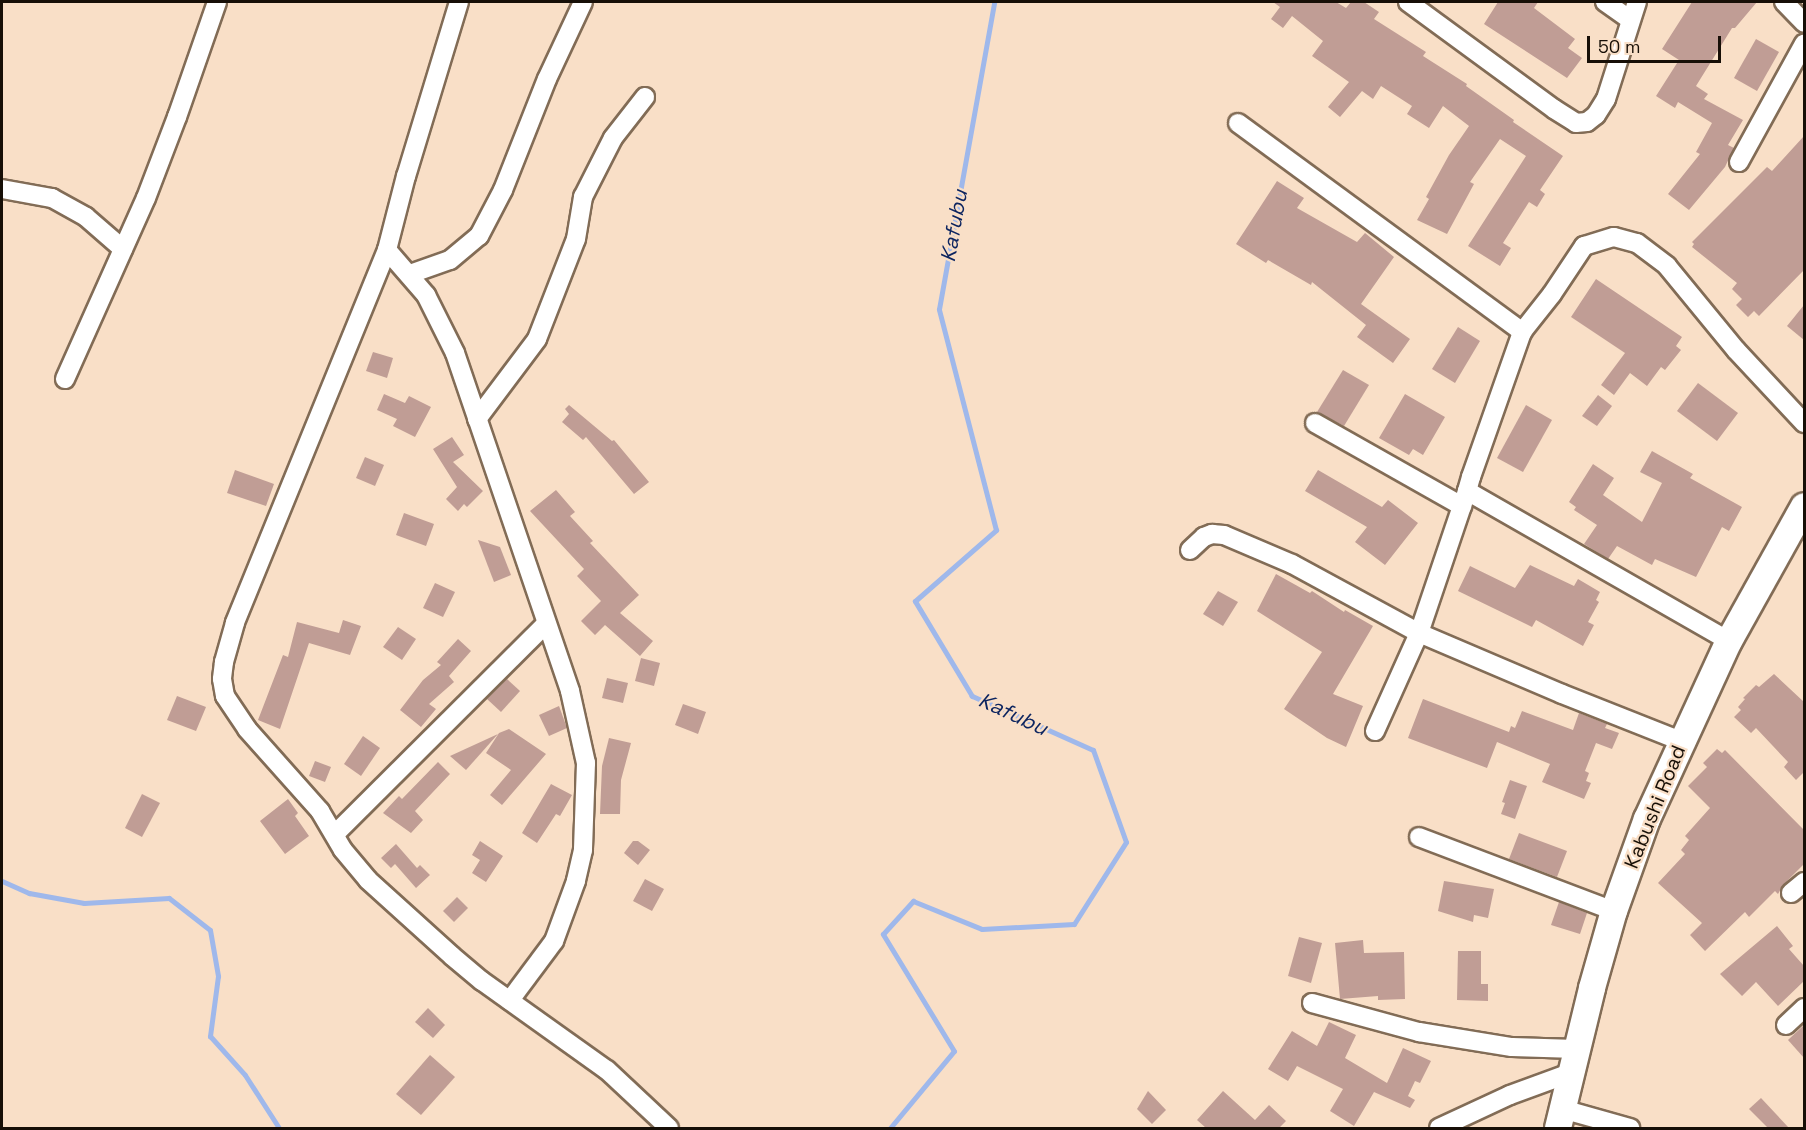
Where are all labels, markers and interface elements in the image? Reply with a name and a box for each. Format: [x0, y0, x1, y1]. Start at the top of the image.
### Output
scale bar [1590, 24, 1724, 62]
text: 50 m [1598, 35, 1640, 58]
water label: Kafubu [935, 188, 973, 264]
water label: Kafubu [975, 687, 1051, 741]
street label: Kabushi Road [1619, 742, 1691, 872]

